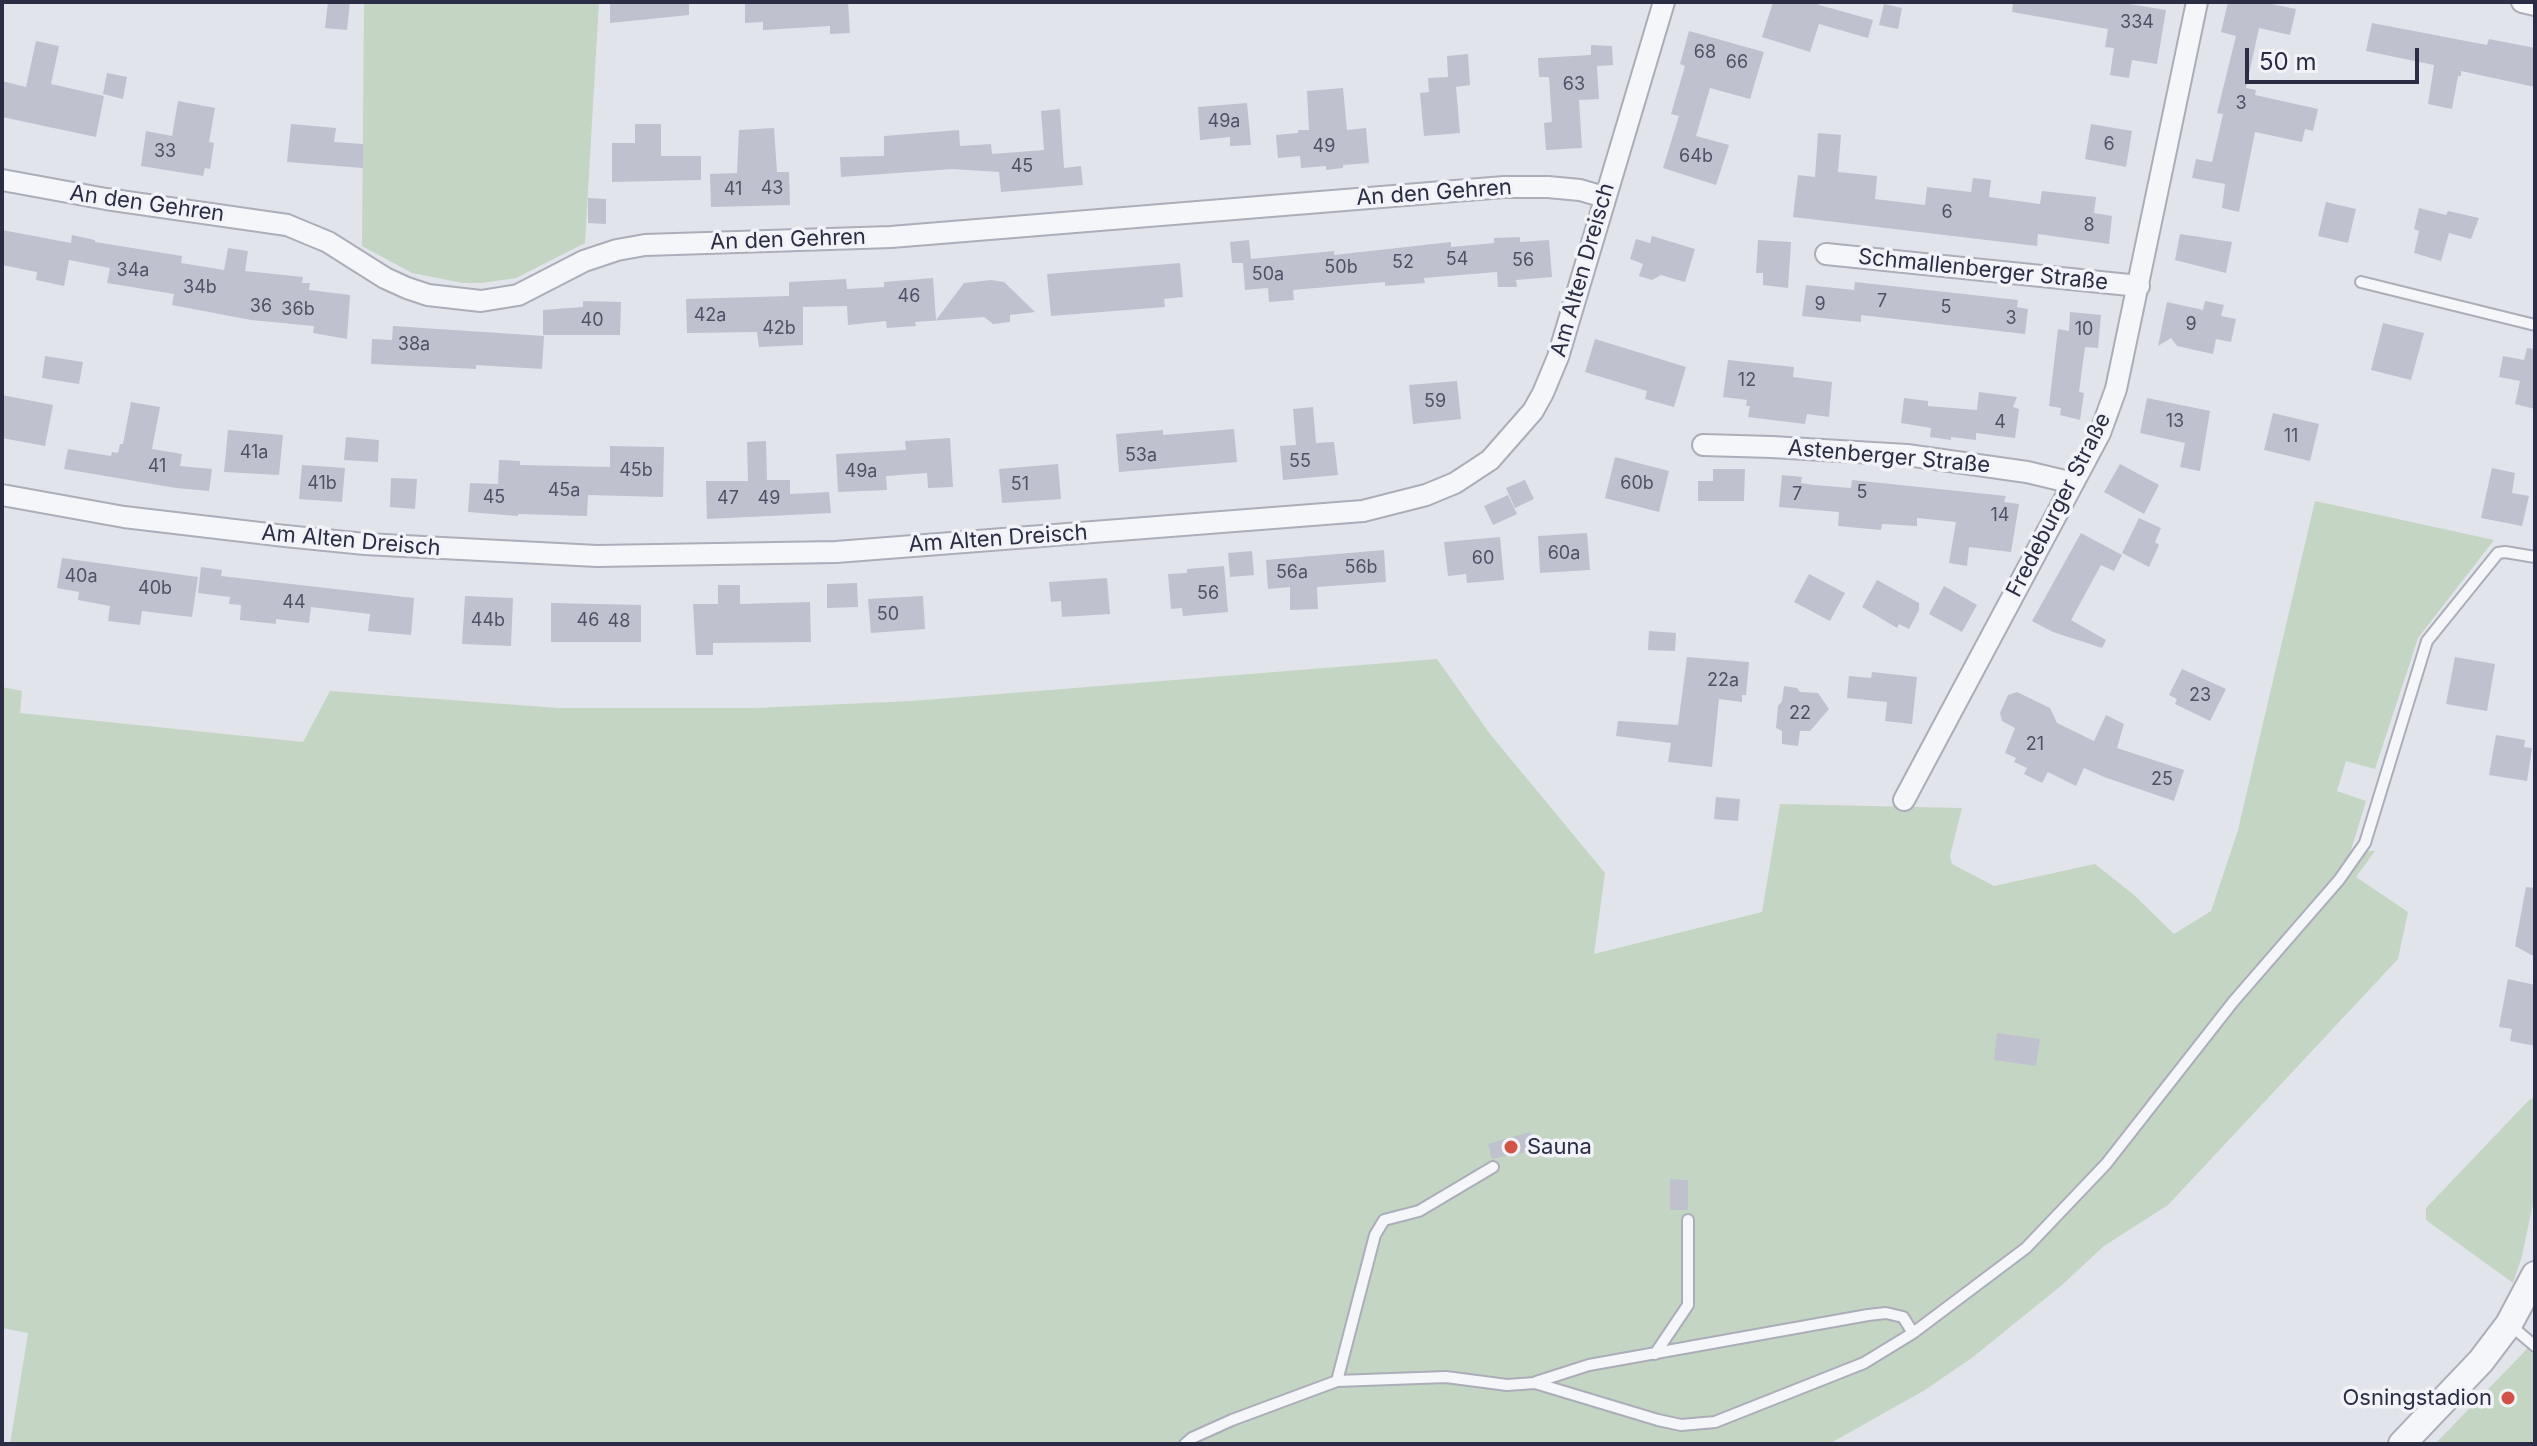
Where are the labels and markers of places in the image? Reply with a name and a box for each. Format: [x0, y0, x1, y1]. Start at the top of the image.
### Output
place label: Sauna [1527, 1134, 1592, 1160]
marker: Sauna [1502, 1138, 1520, 1156]
place label: Osningstadion [2342, 1385, 2492, 1411]
marker: Osningstadion [2499, 1389, 2517, 1407]

